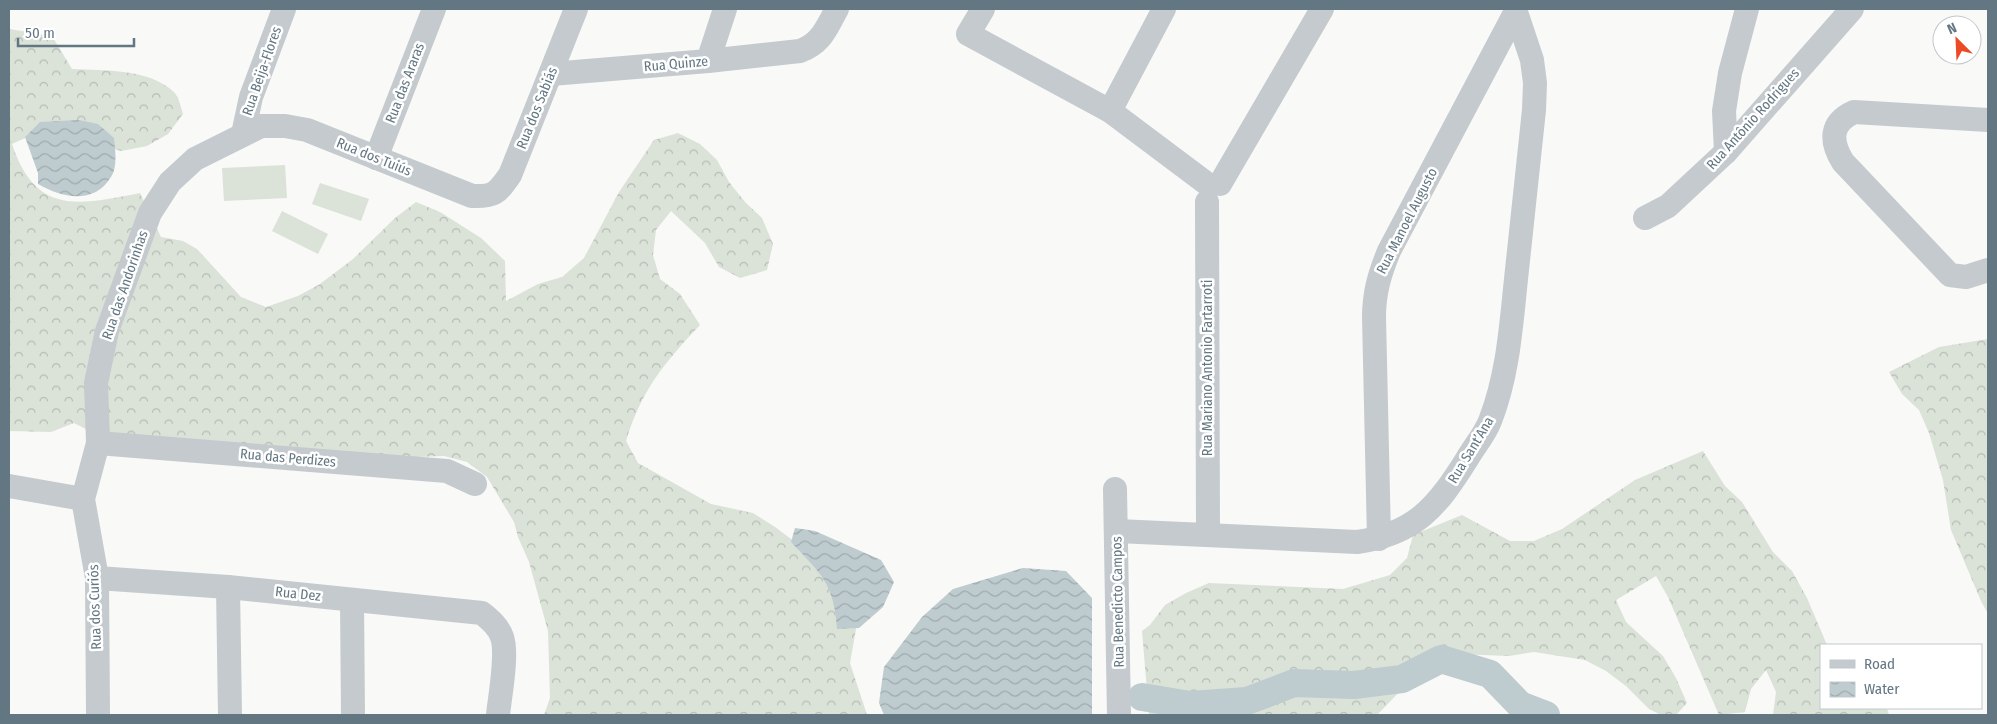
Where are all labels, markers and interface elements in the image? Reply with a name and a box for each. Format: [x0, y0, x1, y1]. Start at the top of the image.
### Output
scale bar [18, 15, 134, 47]
north arrow [1932, 15, 1982, 65]
text: N [1945, 19, 1959, 38]
text: 50 m [25, 24, 55, 42]
street label: Rua Beija-Flores [239, 24, 285, 118]
street label: Rua das Araras [382, 40, 428, 125]
street label: Rua Quinze [643, 53, 709, 75]
street label: Rua dos Sabiás [513, 65, 561, 151]
street label: Rua Antônio Rodrigues [1703, 65, 1803, 173]
street label: Rua dos Tuiús [334, 134, 414, 180]
street label: Rua Manoel Augusto [1373, 165, 1441, 277]
street label: Rua das Andorinhas [98, 228, 152, 342]
street label: Rua Mariano Antonio Fartarroti [1199, 280, 1216, 456]
street label: Rua Sant’Ana [1444, 413, 1498, 486]
street label: Rua das Perdizes [239, 445, 337, 471]
street label: Rua Benedicto Campos [1108, 536, 1128, 668]
street label: Rua dos Curiós [85, 564, 105, 650]
street label: Rua Dez [274, 583, 322, 605]
legend [1820, 644, 1982, 709]
text: Road [1864, 655, 1895, 673]
text: Water [1864, 680, 1900, 698]

